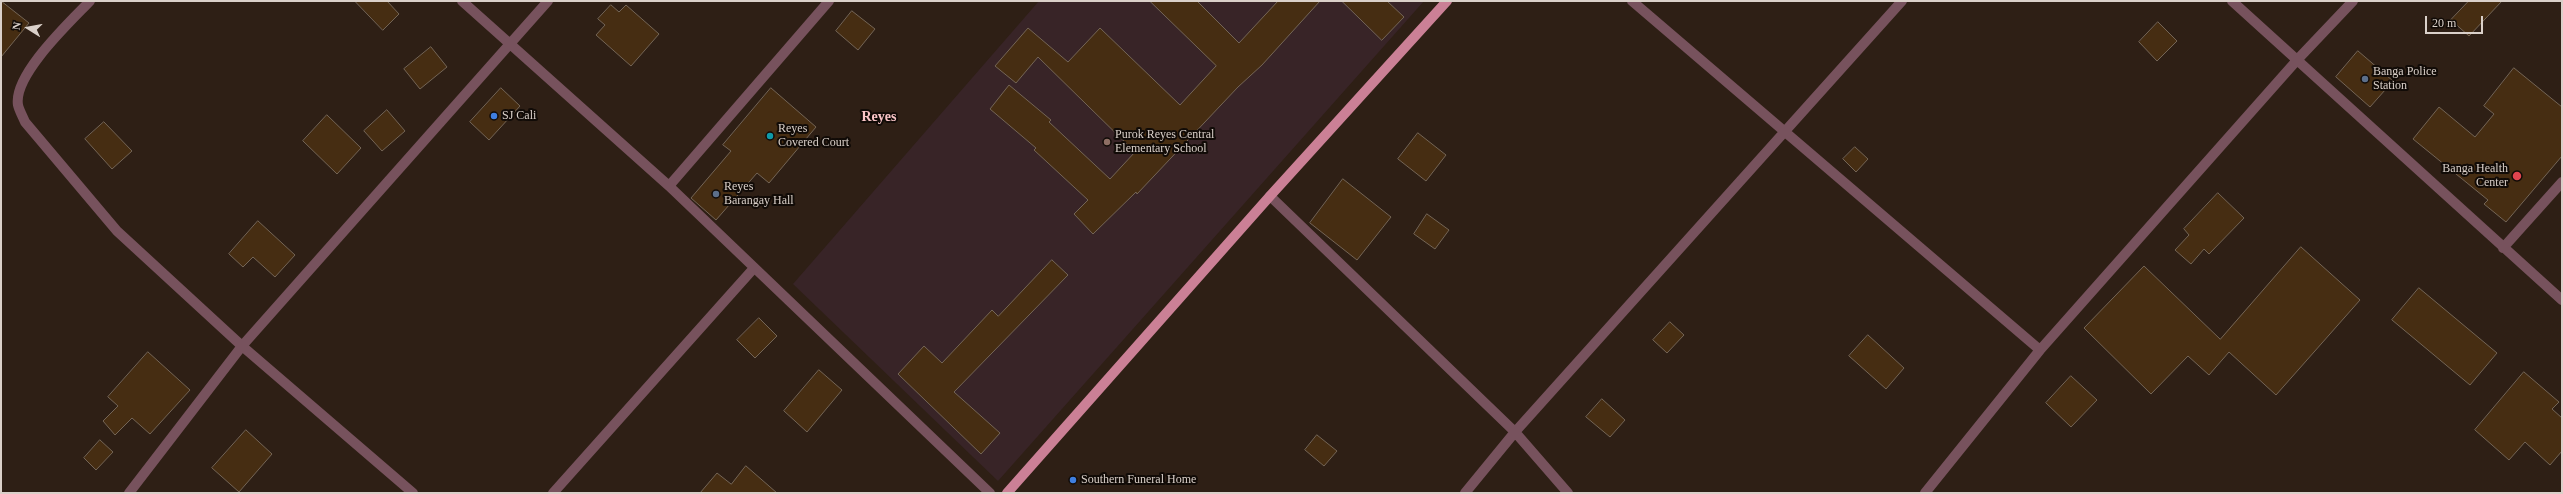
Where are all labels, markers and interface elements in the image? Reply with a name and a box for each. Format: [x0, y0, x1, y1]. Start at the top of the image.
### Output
north arrow [8, 8, 48, 48]
scale bar [2427, 8, 2485, 34]
text: 20 m [2432, 16, 2456, 30]
text: N [10, 21, 23, 31]
place label: Banga Police Station [2373, 65, 2437, 93]
marker: Banga Police Station [2360, 74, 2370, 84]
place label: SJ Cali [502, 109, 536, 123]
district label: Reyes [862, 109, 896, 125]
marker: SJ Cali [489, 111, 499, 121]
place label: Reyes Covered Court [778, 122, 849, 150]
place label: Purok Reyes Central Elementary School [1115, 128, 1214, 156]
marker: Reyes Covered Court [765, 131, 775, 141]
marker: Purok Reyes Central Elementary School [1102, 137, 1112, 147]
place label: Banga Health Center [2442, 162, 2508, 190]
marker: Banga Health Center [2511, 170, 2523, 182]
place label: Reyes Barangay Hall [724, 180, 794, 208]
marker: Reyes Barangay Hall [711, 189, 721, 199]
place label: Southern Funeral Home [1081, 473, 1196, 487]
marker: Southern Funeral Home [1068, 475, 1078, 485]

